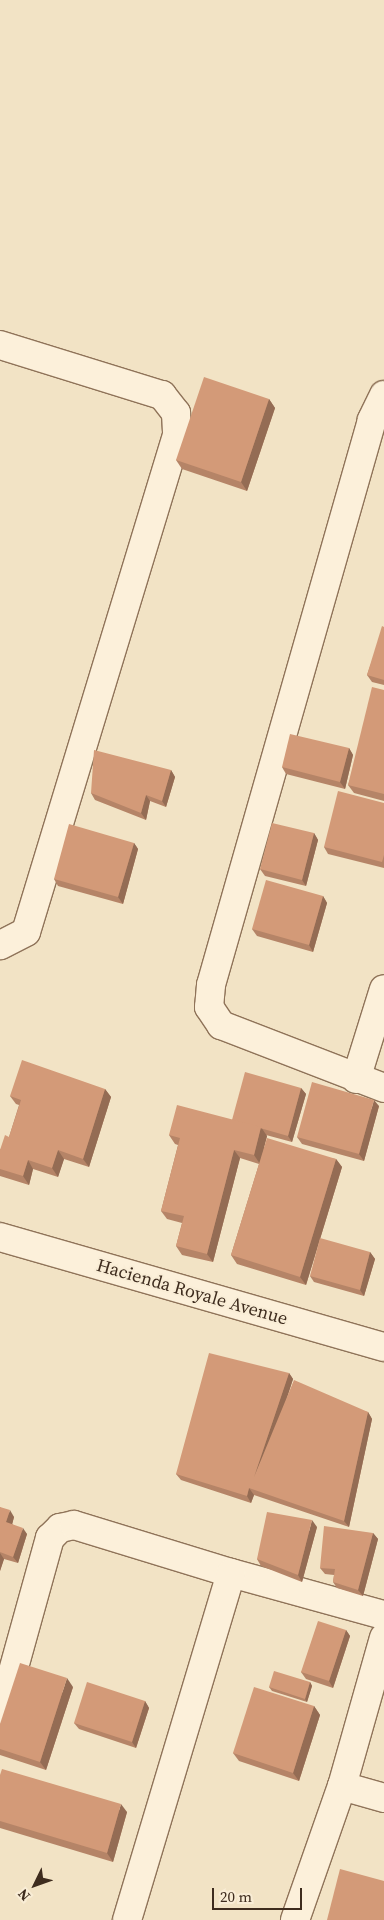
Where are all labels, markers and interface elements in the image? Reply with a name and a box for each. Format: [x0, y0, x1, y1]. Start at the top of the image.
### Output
street label: Hacienda Royale Avenue [94, 1254, 290, 1330]
north arrow [10, 1860, 60, 1910]
scale bar [214, 1878, 304, 1910]
text: N [13, 1885, 35, 1906]
text: 20 m [220, 1886, 252, 1907]

